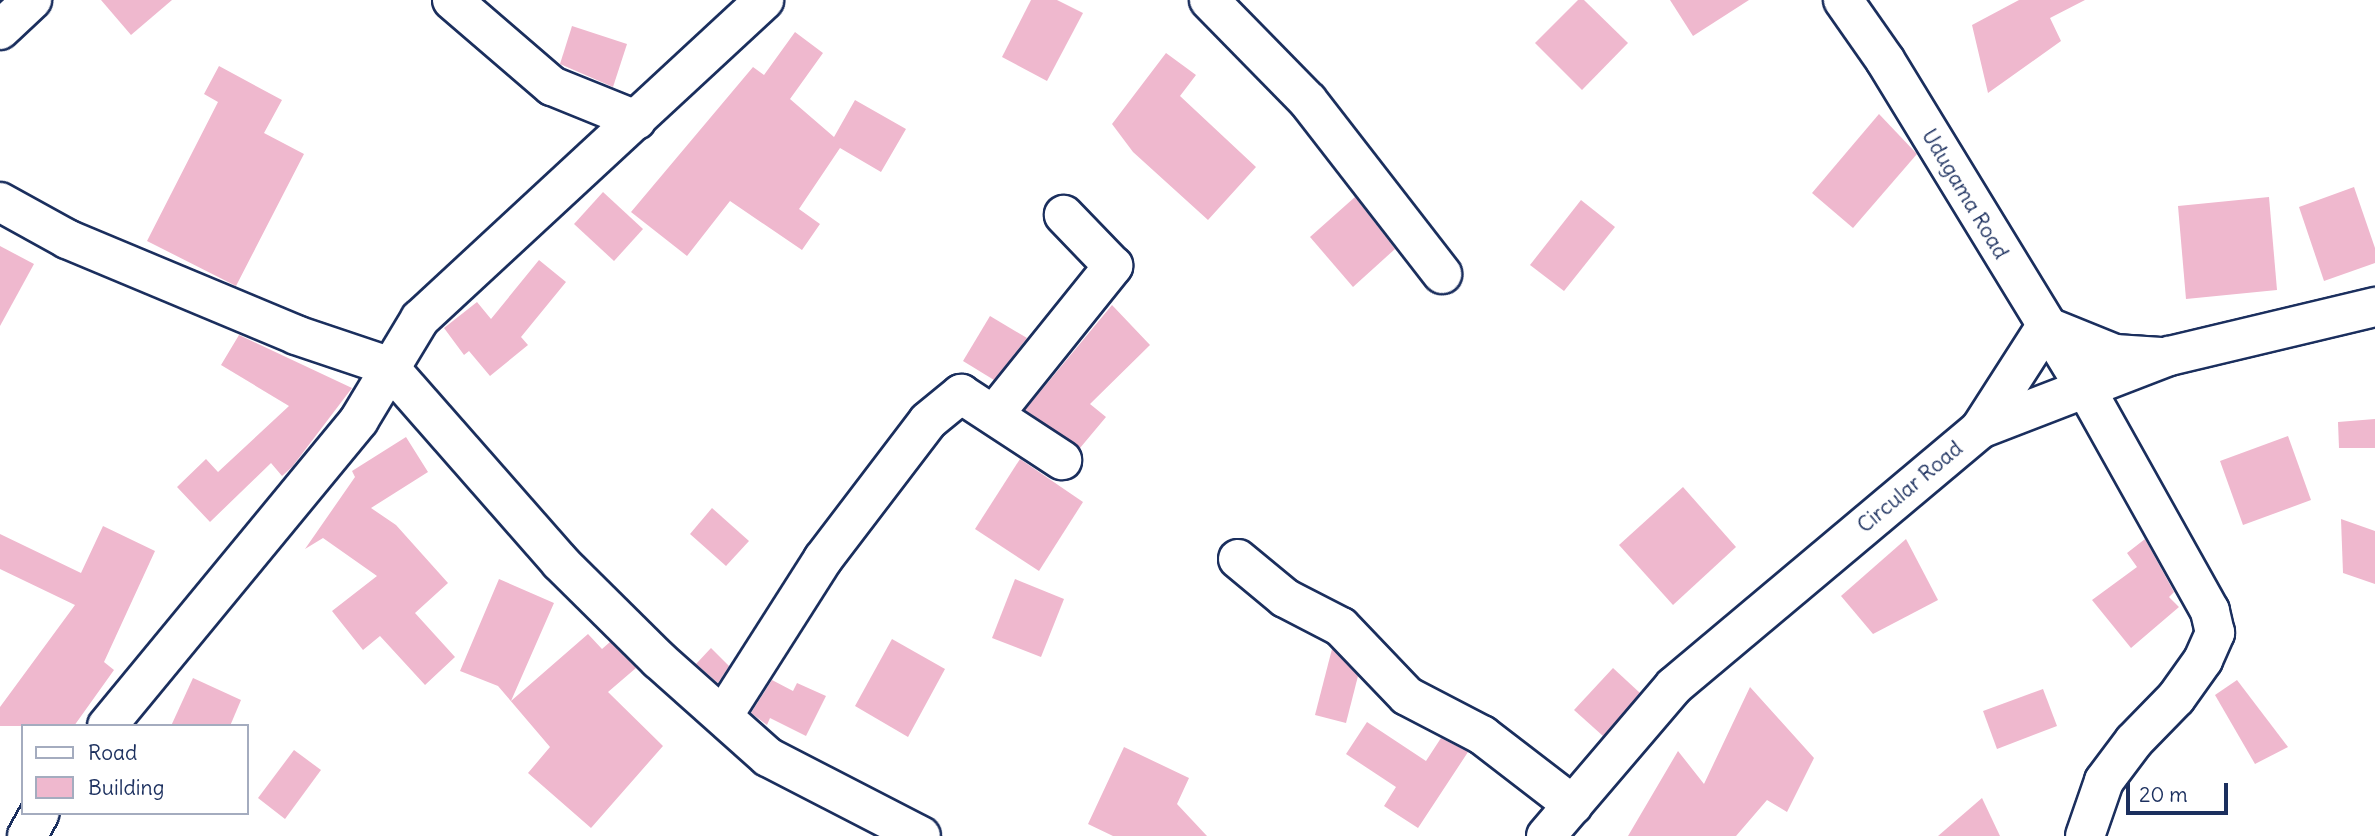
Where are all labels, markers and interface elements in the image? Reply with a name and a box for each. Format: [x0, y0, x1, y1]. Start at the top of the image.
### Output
street label: Udugama Road [1916, 124, 2014, 264]
street label: Circular Road [1852, 436, 1968, 538]
legend [21, 724, 248, 815]
text: Road [88, 739, 137, 766]
scale bar [2130, 770, 2232, 814]
text: Building [88, 774, 164, 801]
text: 20 m [2139, 781, 2188, 808]

